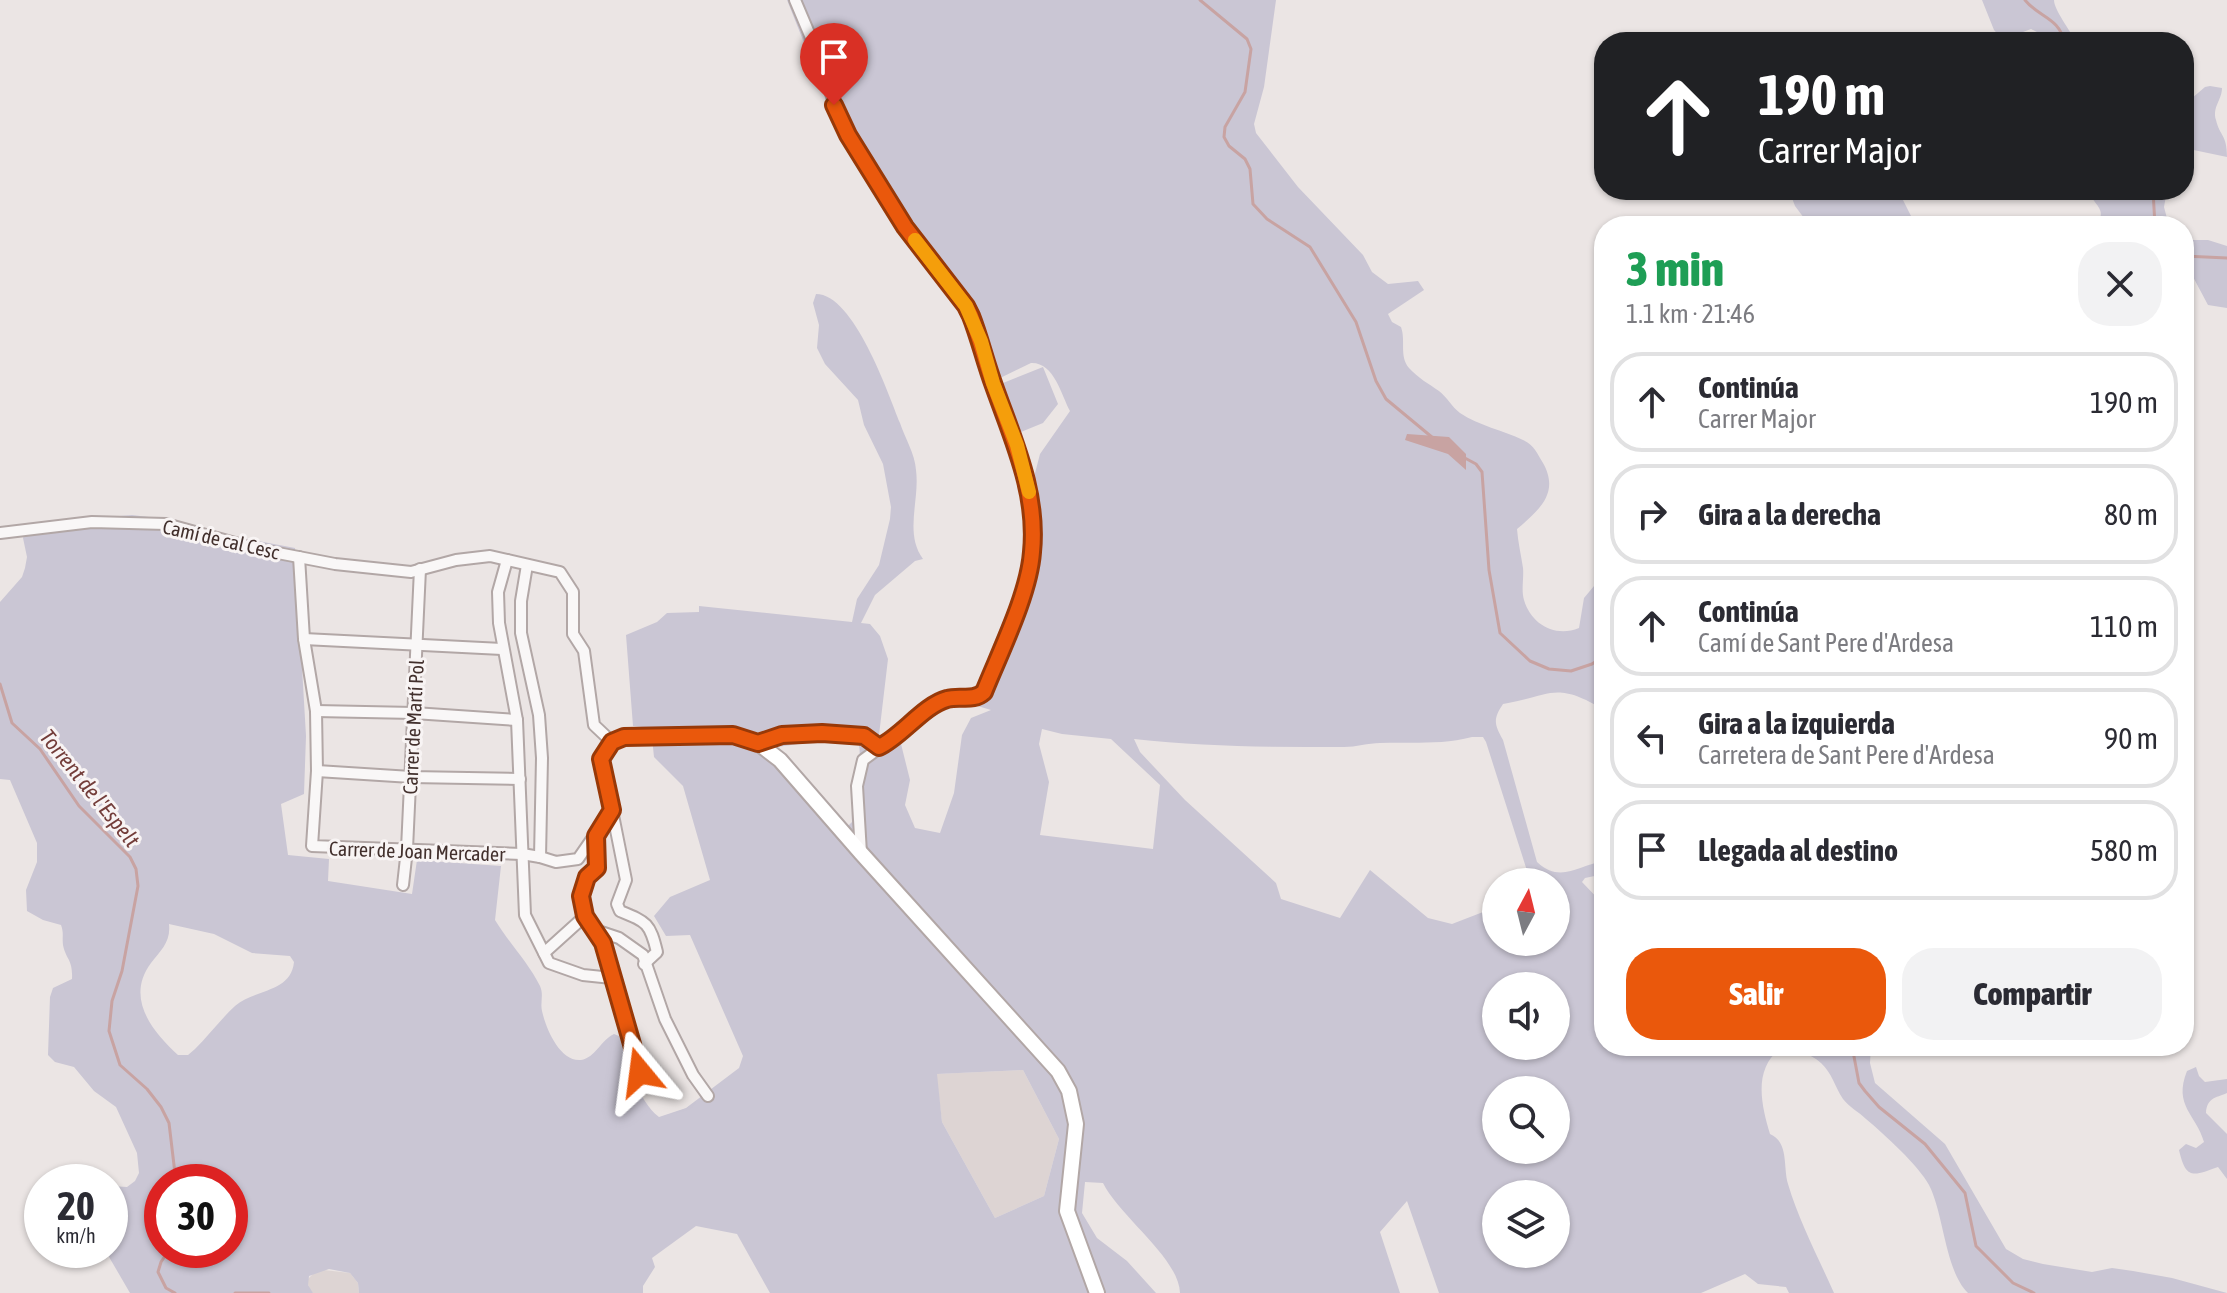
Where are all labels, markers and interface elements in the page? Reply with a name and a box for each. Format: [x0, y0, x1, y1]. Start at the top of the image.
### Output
pin [800, 23, 868, 105]
icon: arrive [812, 35, 856, 79]
text: 190 m [1758, 63, 1885, 127]
icon: ahead [1626, 64, 1730, 168]
text: Carrer Major [1758, 129, 1921, 171]
text: 3 min [1626, 241, 1724, 296]
button: close [2078, 242, 2162, 326]
text: 1.1 km · 21:46 [1626, 299, 1755, 329]
text: Continúa [1698, 370, 1799, 404]
icon: ahead [1630, 380, 1674, 424]
text: 190 m [2090, 385, 2158, 419]
text: Carrer Major [1698, 404, 1816, 434]
icon: right [1630, 492, 1674, 536]
text: Gira a la derecha [1698, 497, 1881, 531]
text: 80 m [2104, 497, 2158, 531]
street label: Camí de cal Cesc [161, 514, 282, 564]
text: Continúa [1698, 594, 1799, 628]
icon: ahead [1630, 604, 1674, 648]
text: 110 m [2090, 609, 2158, 643]
text: Camí de Sant Pere d'Ardesa [1698, 628, 1954, 658]
street label: Carrer de Martí Pol [398, 658, 428, 795]
text: Gira a la izquierda [1698, 706, 1895, 740]
icon: left [1630, 716, 1674, 760]
text: 90 m [2104, 721, 2158, 755]
water label: Torrent de l'Espelt [35, 724, 146, 852]
text: Carretera de Sant Pere d'Ardesa [1698, 740, 1995, 770]
icon: arrive [1630, 828, 1674, 872]
text: Llegada al destino [1698, 833, 1898, 867]
text: 580 m [2090, 833, 2158, 867]
street label: Carrer de Joan Mercader [329, 836, 507, 866]
north arrow [1482, 868, 1570, 956]
map controls [1482, 868, 1570, 1268]
button: Salir [1626, 948, 1886, 1040]
button: Compartir [1902, 948, 2162, 1040]
button: sound [1482, 972, 1570, 1060]
position arrow [598, 1030, 682, 1114]
button: search [1482, 1076, 1570, 1164]
speed limit sign: 30 [144, 1164, 248, 1268]
button: layers [1482, 1180, 1570, 1268]
text: 20 [57, 1183, 95, 1228]
text: km/h [56, 1224, 96, 1247]

